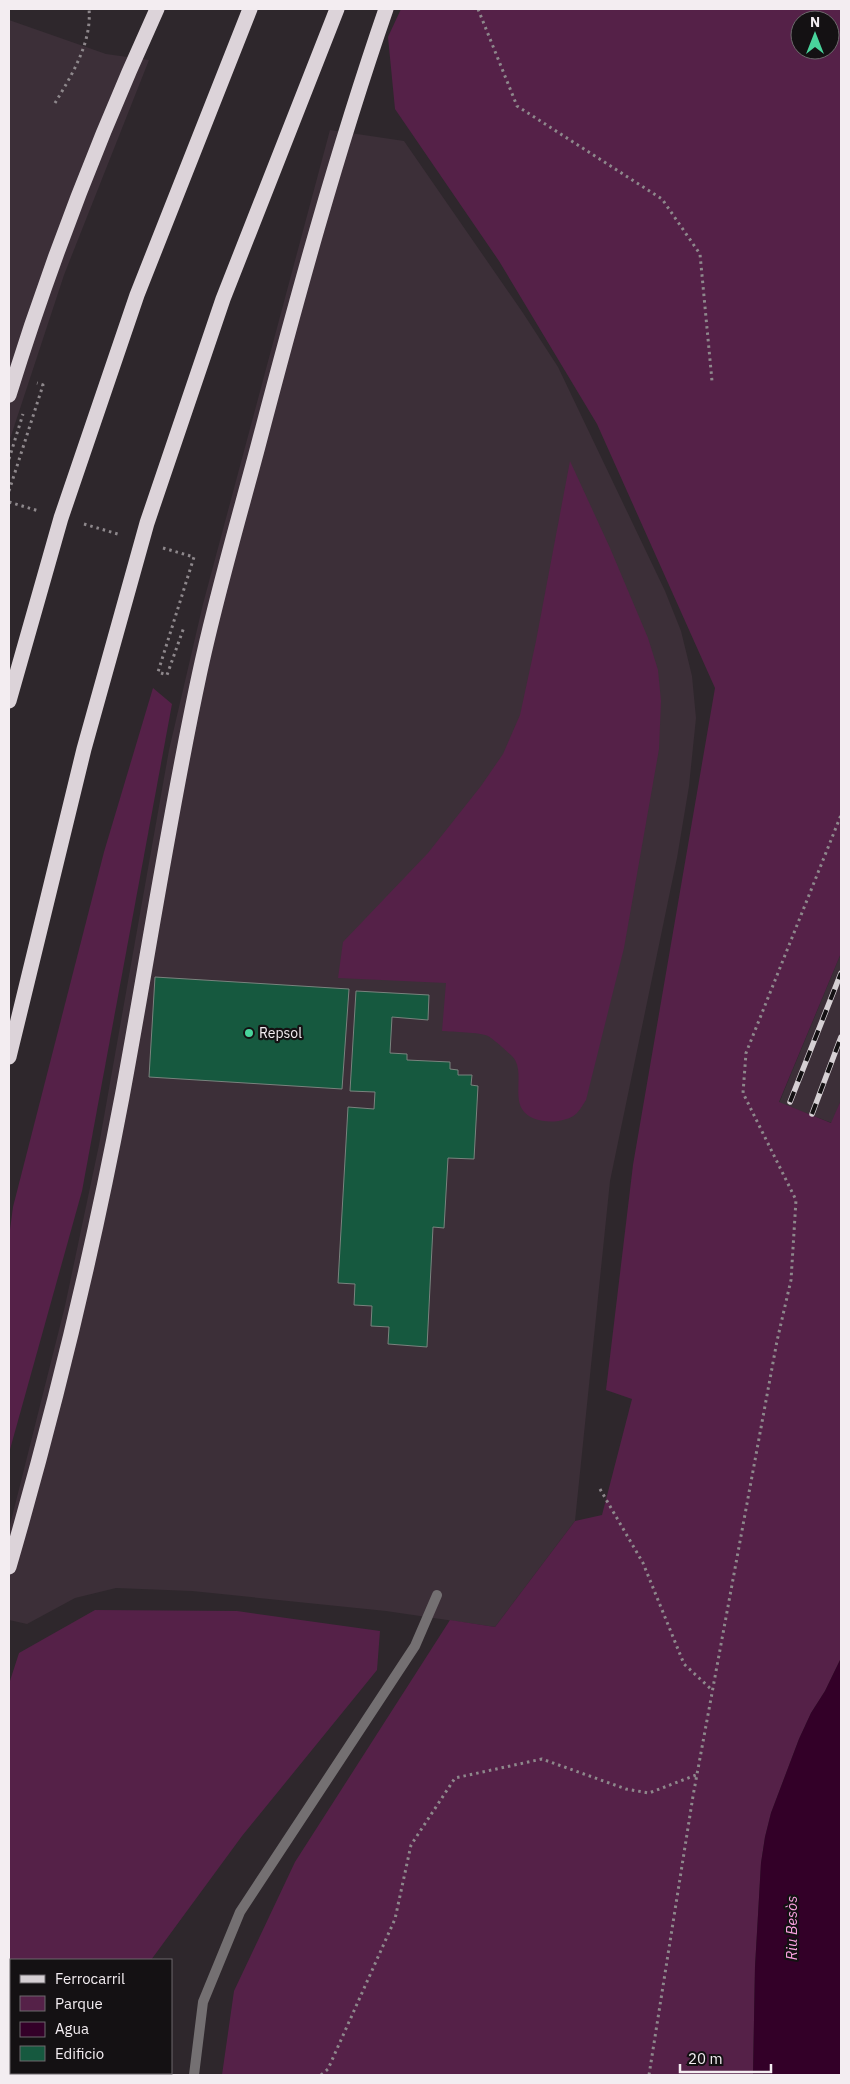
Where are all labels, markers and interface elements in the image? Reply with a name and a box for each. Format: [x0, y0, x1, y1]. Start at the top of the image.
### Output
north arrow [790, 10, 840, 60]
text: N [810, 13, 820, 31]
place label: Repsol [259, 1024, 302, 1042]
marker: Repsol [243, 1027, 255, 1039]
water label: Riu Besòs [782, 1896, 801, 1960]
legend [10, 1959, 172, 2074]
text: Ferrocarril [55, 1969, 125, 1988]
text: Parque [55, 1994, 103, 2013]
text: Agua [55, 2019, 89, 2038]
scale bar [680, 2042, 771, 2074]
text: Edificio [55, 2044, 104, 2063]
text: 20 m [688, 2049, 723, 2068]

